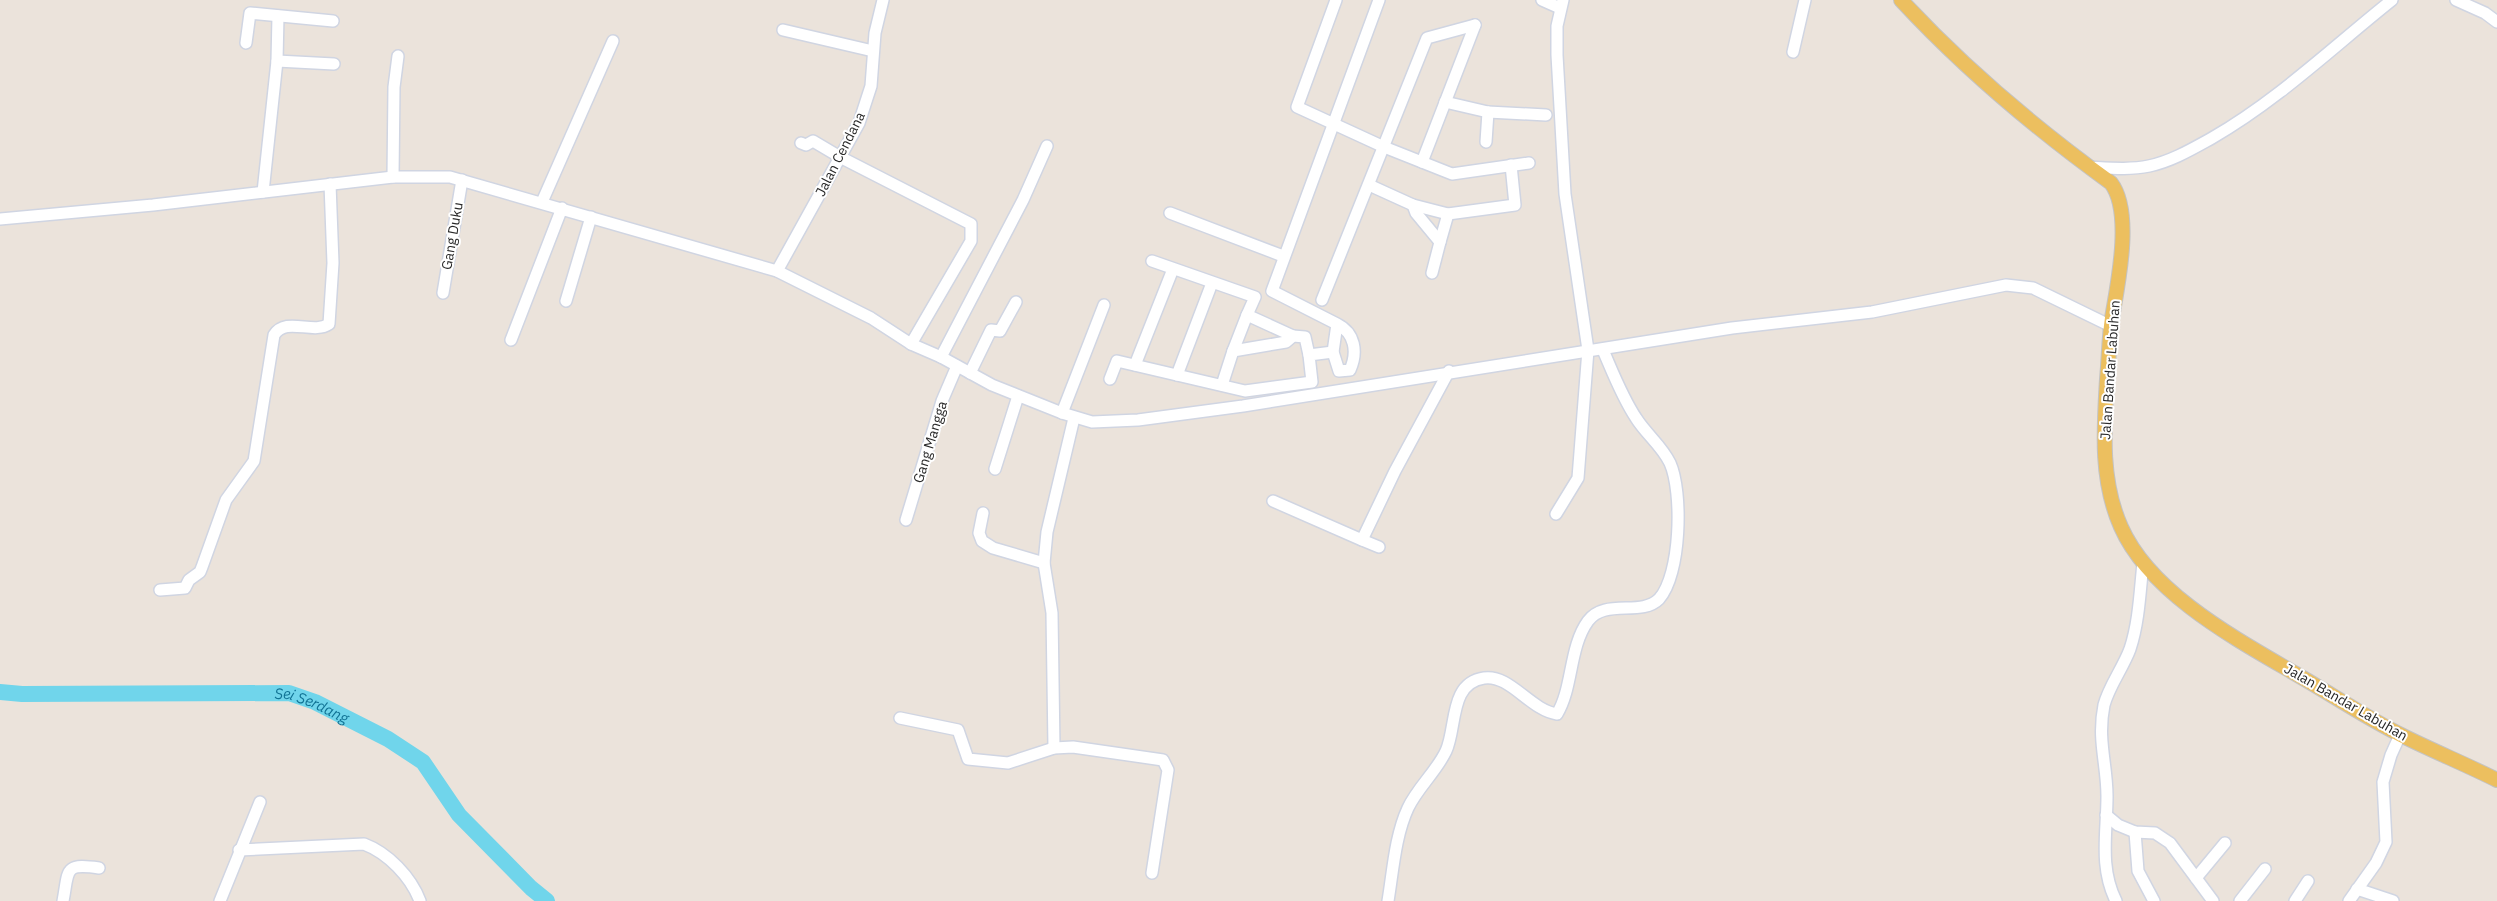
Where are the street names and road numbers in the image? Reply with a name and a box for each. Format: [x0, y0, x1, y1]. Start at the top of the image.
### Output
street label: Jalan Cendana [811, 108, 869, 199]
street label: Gang Duku [437, 201, 467, 271]
street label: Jalan Bandar Labuhan [2096, 300, 2124, 440]
street label: Gang Mangga [909, 398, 951, 485]
street label: Jalan Bandar Labuhan [2281, 659, 2411, 745]

